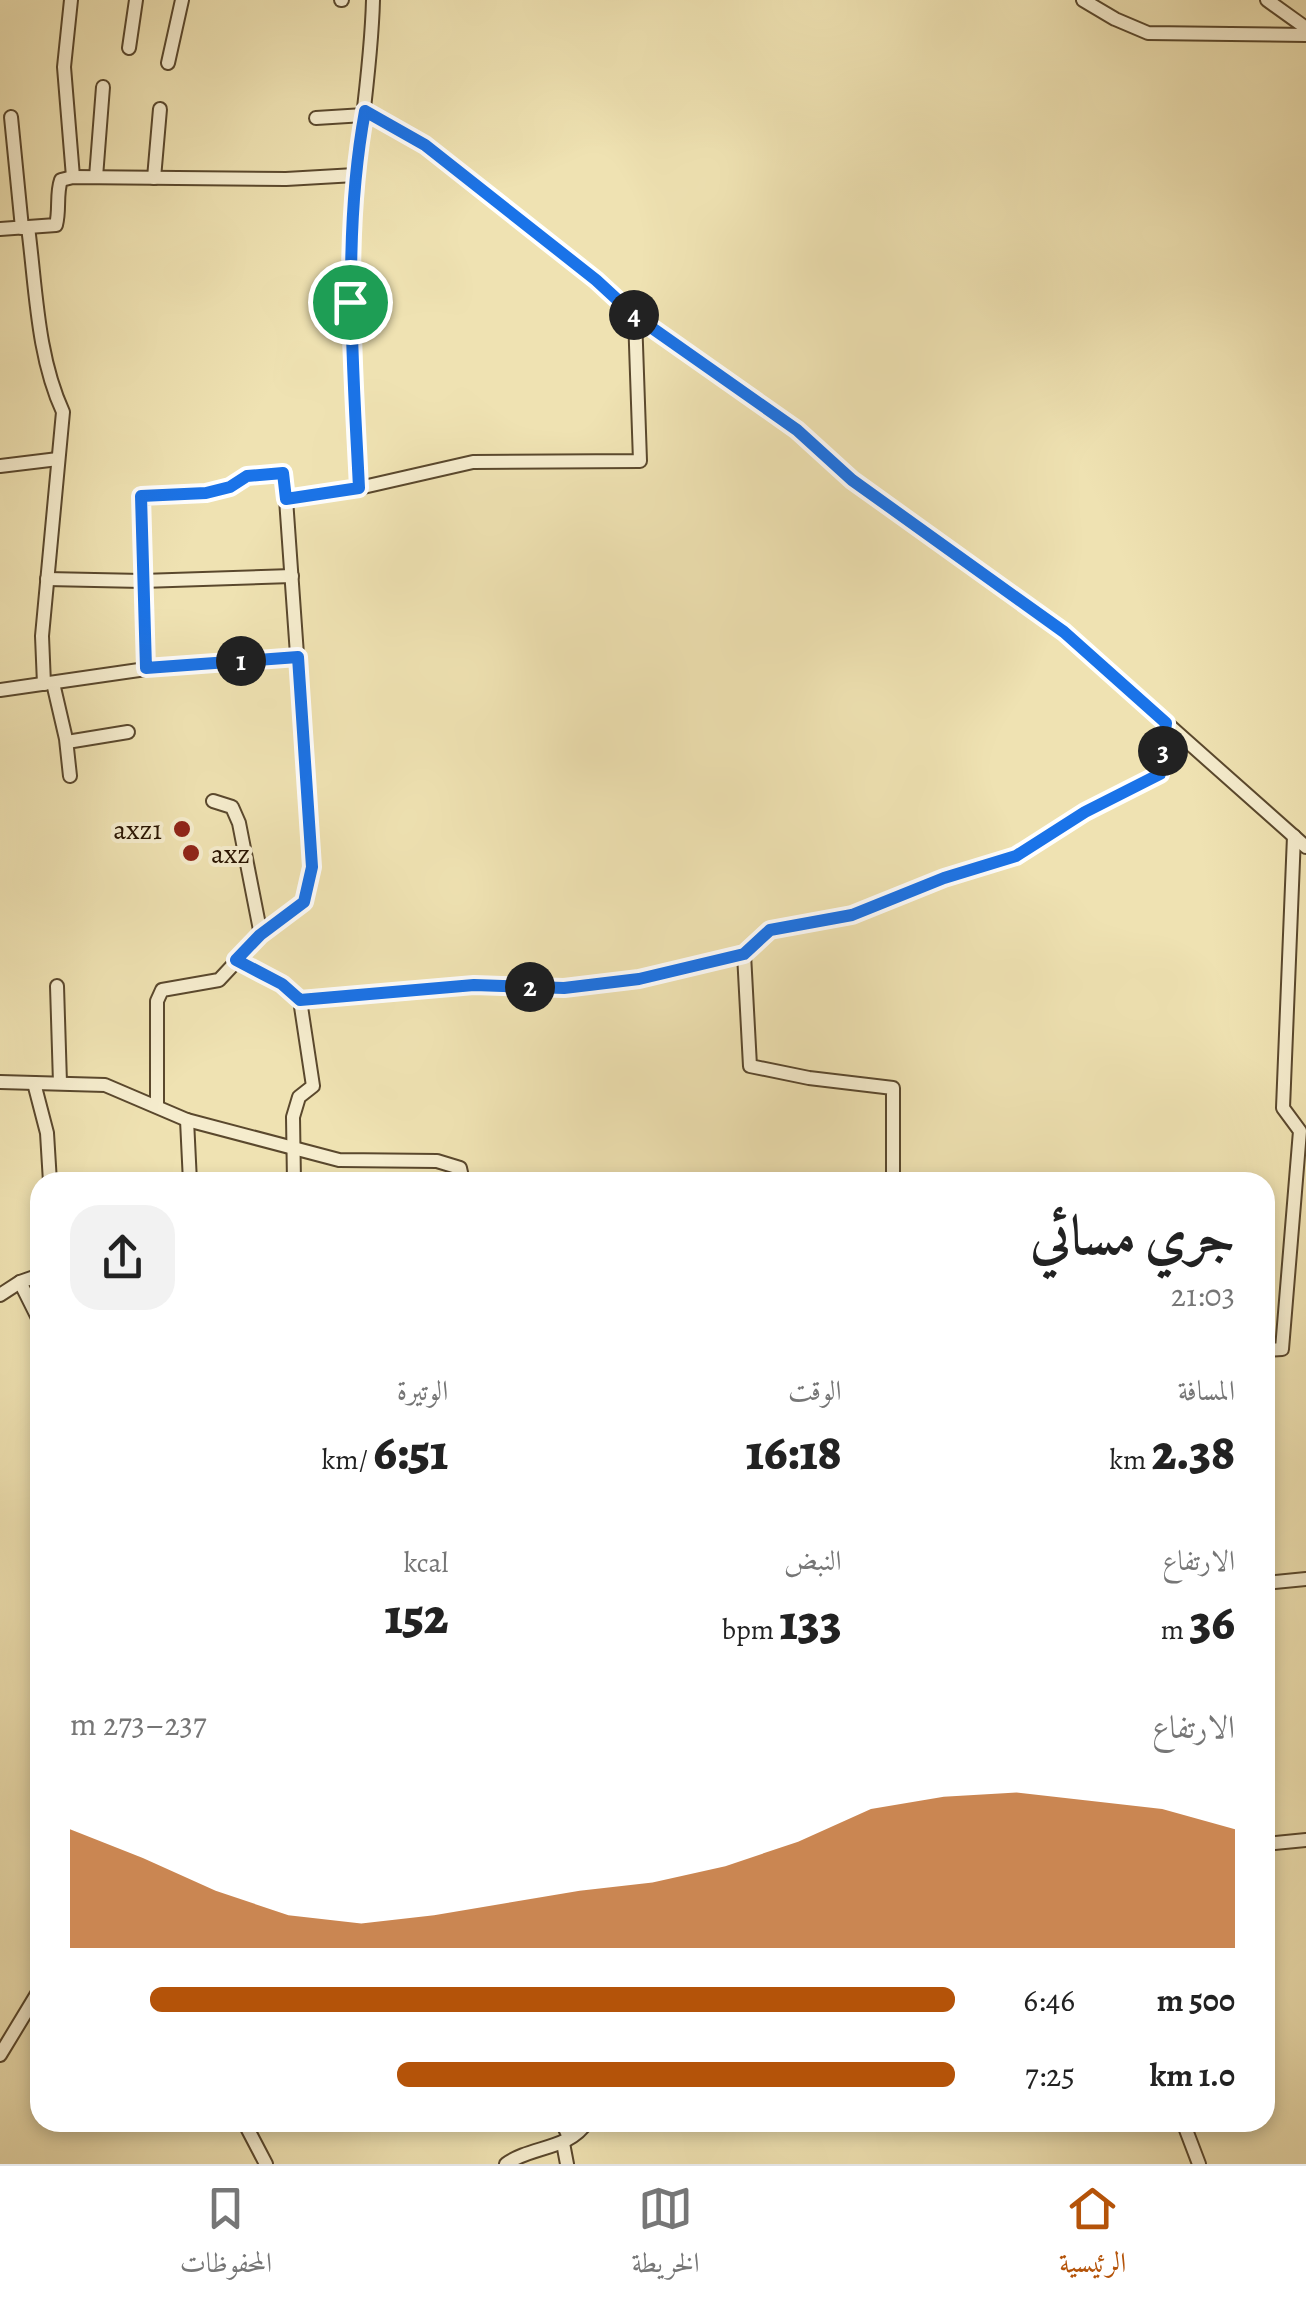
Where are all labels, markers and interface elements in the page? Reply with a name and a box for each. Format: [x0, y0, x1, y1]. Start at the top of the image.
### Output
pin [308, 260, 393, 345]
icon: arrive [323, 275, 378, 330]
pin: 4 [609, 290, 659, 340]
text: 4 [627, 296, 641, 334]
pin: 1 [216, 636, 266, 686]
text: 1 [236, 642, 246, 680]
pin: 3 [1138, 726, 1188, 776]
text: 3 [1157, 732, 1169, 770]
place label: axz1 [113, 811, 162, 849]
marker: axz1 [171, 818, 193, 840]
place label: axz [211, 835, 250, 873]
marker: axz [180, 842, 202, 864]
pin: 2 [505, 962, 555, 1012]
text: 2 [523, 968, 537, 1006]
text: جري مسائي [1030, 1198, 1235, 1273]
button: share [70, 1205, 175, 1310]
text: 21:03 [1171, 1273, 1235, 1317]
text: الوتيرة [397, 1372, 448, 1410]
text: الوقت [788, 1372, 842, 1410]
text: المسافة [1178, 1372, 1235, 1410]
text: 6:51 [373, 1418, 448, 1486]
text: 16:18 [746, 1418, 842, 1486]
text: 2.38 [1152, 1418, 1235, 1486]
text: /km [321, 1441, 373, 1479]
text: km [1109, 1441, 1152, 1479]
text: النبض [784, 1542, 842, 1580]
text: الارتفاع [1162, 1542, 1235, 1580]
text: kcal [404, 1544, 448, 1582]
text: 152 [384, 1582, 448, 1650]
text: 133 [780, 1588, 842, 1656]
text: 36 [1190, 1588, 1235, 1656]
text: bpm [722, 1611, 780, 1649]
text: m [1161, 1611, 1190, 1649]
text: 237–273 m [70, 1702, 206, 1746]
text: الارتفاع [1152, 1705, 1235, 1749]
text: 6:46 [1023, 1978, 1075, 2022]
text: 500 m [1157, 1978, 1235, 2022]
text: 7:25 [1025, 2053, 1075, 2097]
text: 1.0 km [1150, 2053, 1235, 2097]
tab: المحفوظات [180, 2181, 272, 2290]
tab: الخريطة [631, 2181, 700, 2290]
tab: الرئيسية [1059, 2181, 1126, 2290]

